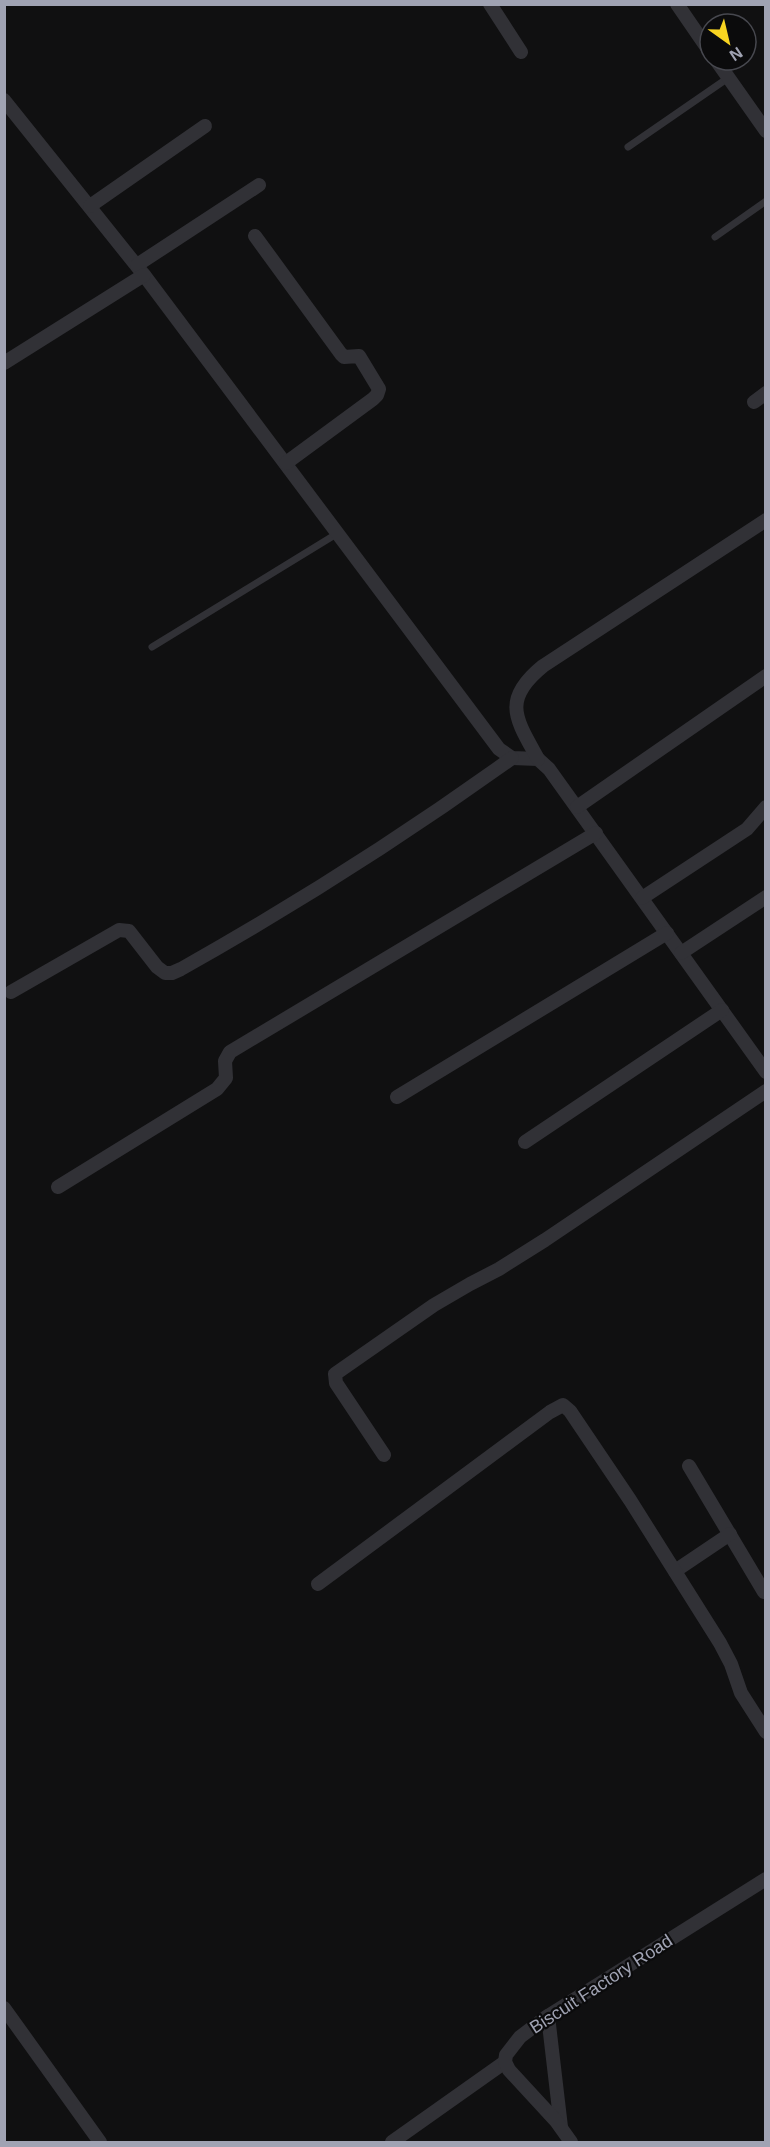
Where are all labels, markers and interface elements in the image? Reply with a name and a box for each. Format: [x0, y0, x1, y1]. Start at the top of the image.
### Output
north arrow [698, 12, 758, 72]
text: N [727, 44, 746, 64]
street label: Biscuit Factory Road [526, 1930, 676, 2038]

